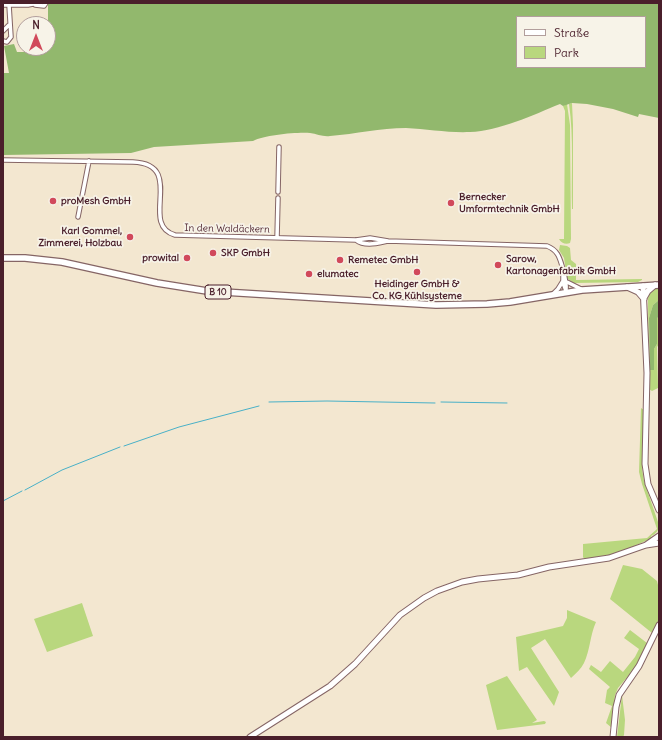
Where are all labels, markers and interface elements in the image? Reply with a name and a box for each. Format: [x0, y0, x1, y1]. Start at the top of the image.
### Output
north arrow [16, 16, 56, 56]
legend [516, 16, 646, 68]
text: N [32, 18, 40, 32]
text: Straße [554, 25, 589, 40]
text: Park [554, 45, 579, 60]
place label: Bernecker Umformtechnik GmbH [459, 191, 560, 214]
place label: proMesh GmbH [61, 195, 131, 207]
marker: proMesh GmbH [48, 196, 58, 206]
marker: Bernecker Umformtechnik GmbH [446, 198, 456, 208]
street label: In den Waldäckern [184, 222, 270, 236]
place label: Karl Gommel, Zimmerei, Holzbau [38, 225, 122, 248]
marker: Karl Gommel, Zimmerei, Holzbau [125, 232, 135, 242]
place label: SKP GmbH [221, 247, 270, 259]
marker: SKP GmbH [208, 248, 218, 258]
place label: prowital [142, 252, 179, 264]
marker: prowital [182, 253, 192, 263]
place label: Sarow, Kartonagenfabrik GmbH [506, 253, 616, 276]
place label: Remetec GmbH [348, 254, 419, 266]
marker: Remetec GmbH [335, 255, 345, 265]
marker: Sarow, Kartonagenfabrik GmbH [493, 260, 503, 270]
marker: Heidinger GmbH & Co. KG Kühlsysteme [412, 267, 422, 277]
place label: elumatec [317, 268, 359, 280]
marker: elumatec [304, 269, 314, 279]
place label: Heidinger GmbH & Co. KG Kühlsysteme [372, 278, 462, 302]
road number: B 10 [205, 285, 231, 299]

